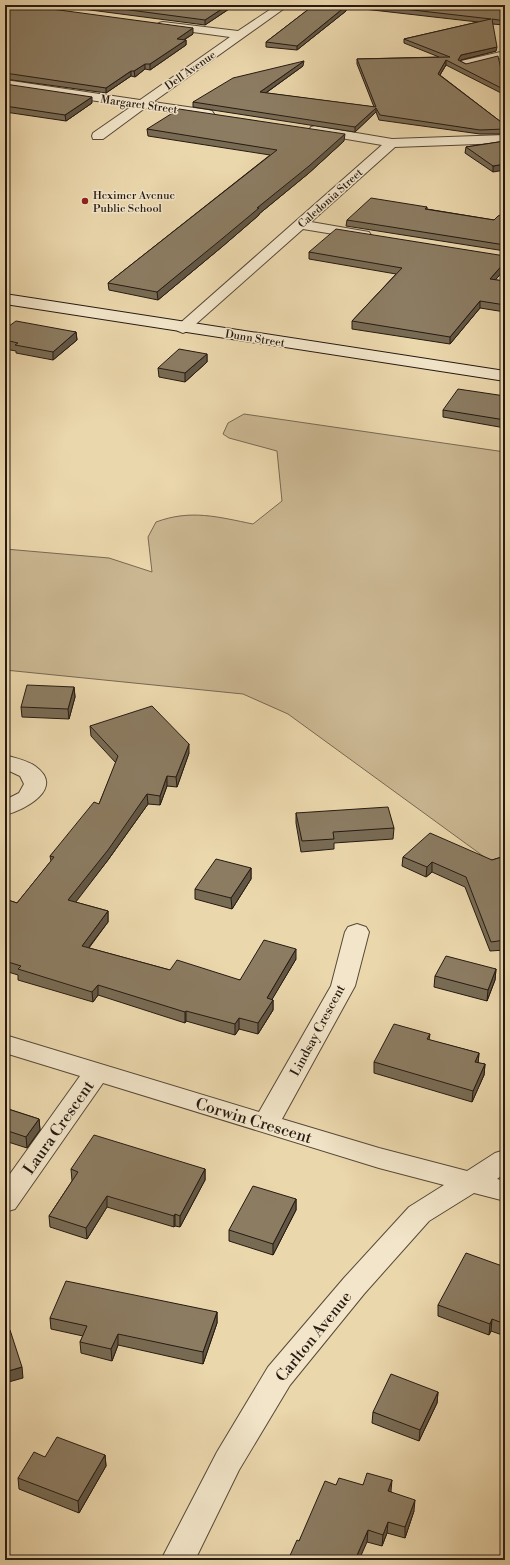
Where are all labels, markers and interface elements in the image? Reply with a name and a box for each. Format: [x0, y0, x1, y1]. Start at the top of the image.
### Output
street label: Dell Avenue [162, 48, 219, 94]
street label: Margaret Street [100, 93, 178, 117]
street label: Caledonia Street [295, 166, 366, 231]
place label: Heximer Avenue Public School [93, 189, 175, 216]
marker: Heximer Avenue Public School [80, 196, 90, 206]
street label: Dunn Street [224, 327, 286, 351]
street label: Lindsay Crescent [287, 982, 349, 1079]
street label: Laura Crescent [19, 1076, 99, 1178]
street label: Corwin Crescent [193, 1094, 315, 1148]
street label: Carlton Avenue [271, 1287, 356, 1386]

